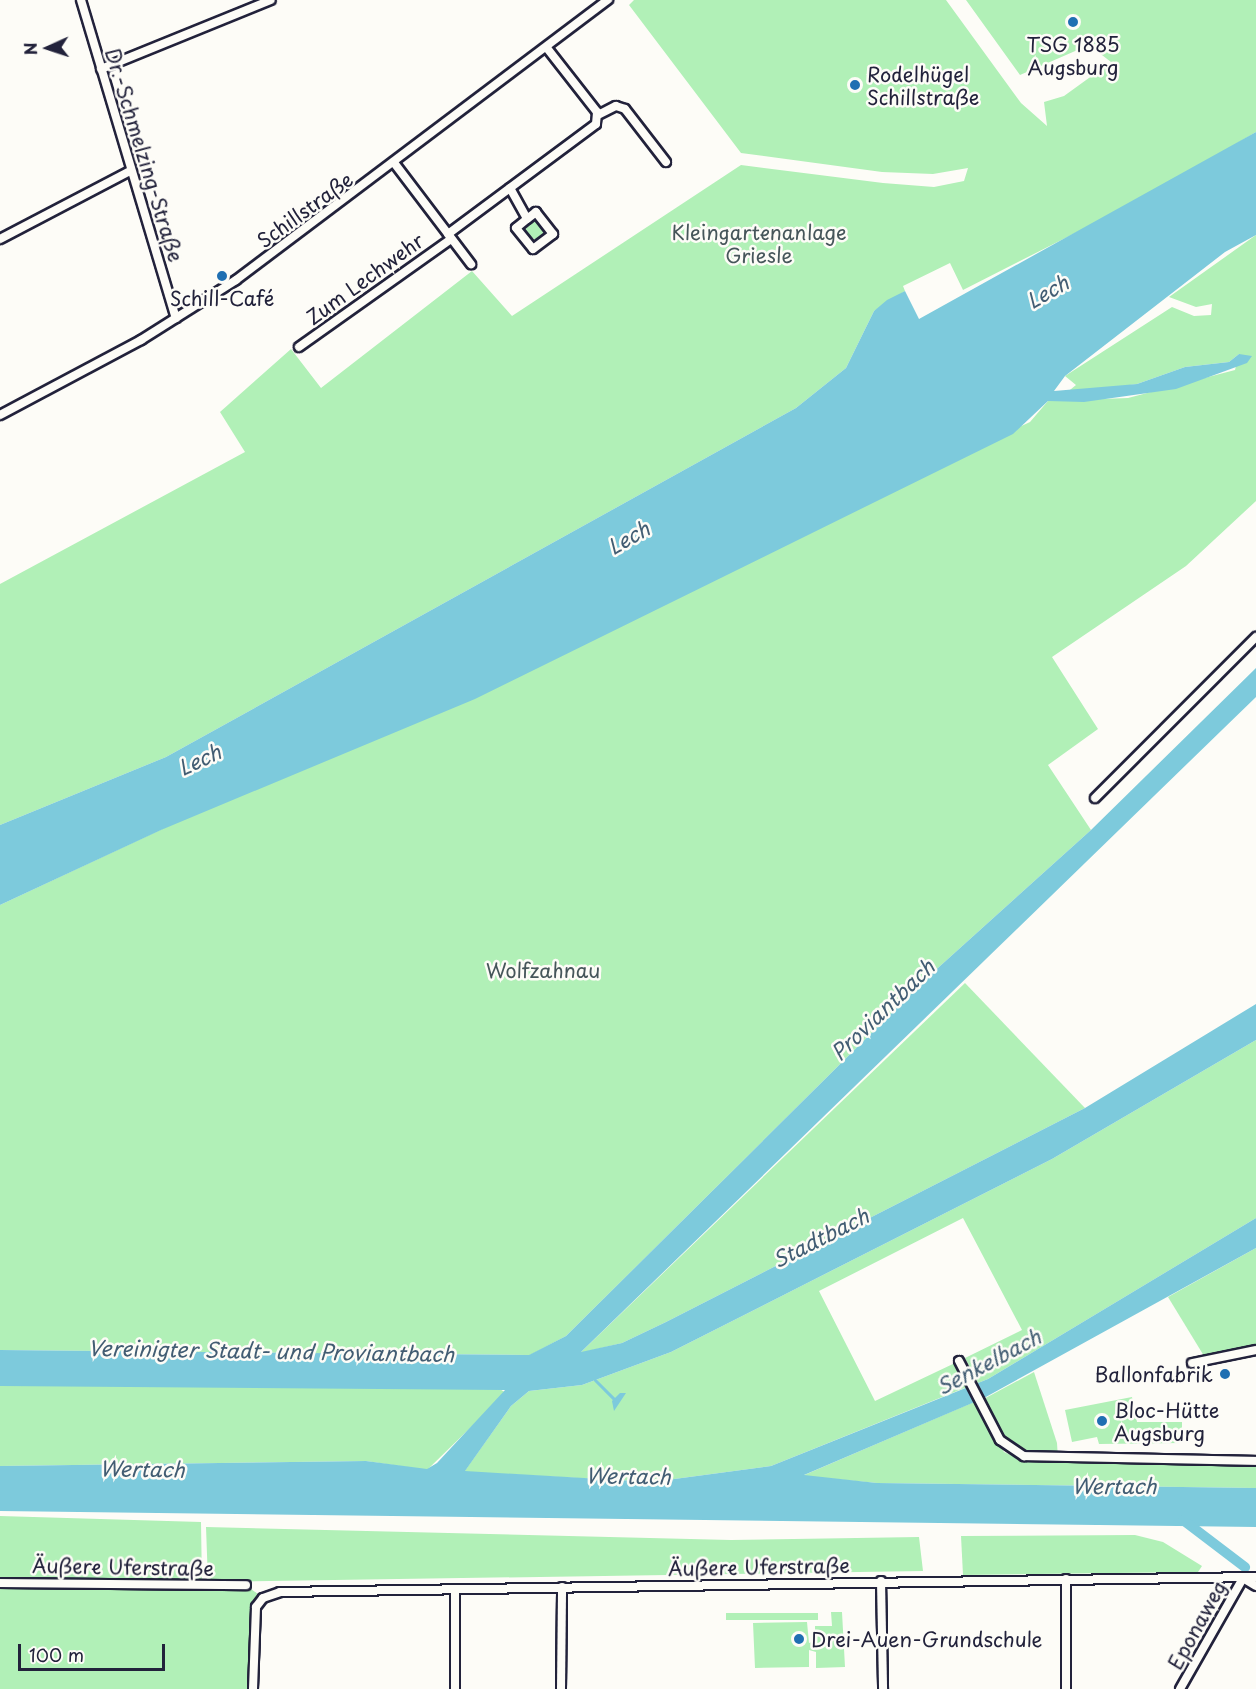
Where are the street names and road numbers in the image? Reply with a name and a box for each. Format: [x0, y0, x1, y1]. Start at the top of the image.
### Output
street label: Dr.-Schmelzing-Straße [100, 45, 188, 265]
street label: Schillstraße [252, 167, 358, 253]
street label: Zum Lechwehr [302, 229, 428, 329]
street label: Äußere Uferstraße [31, 1553, 215, 1581]
street label: Äußere Uferstraße [667, 1553, 851, 1581]
street label: Eponaweg [1163, 1576, 1231, 1674]

